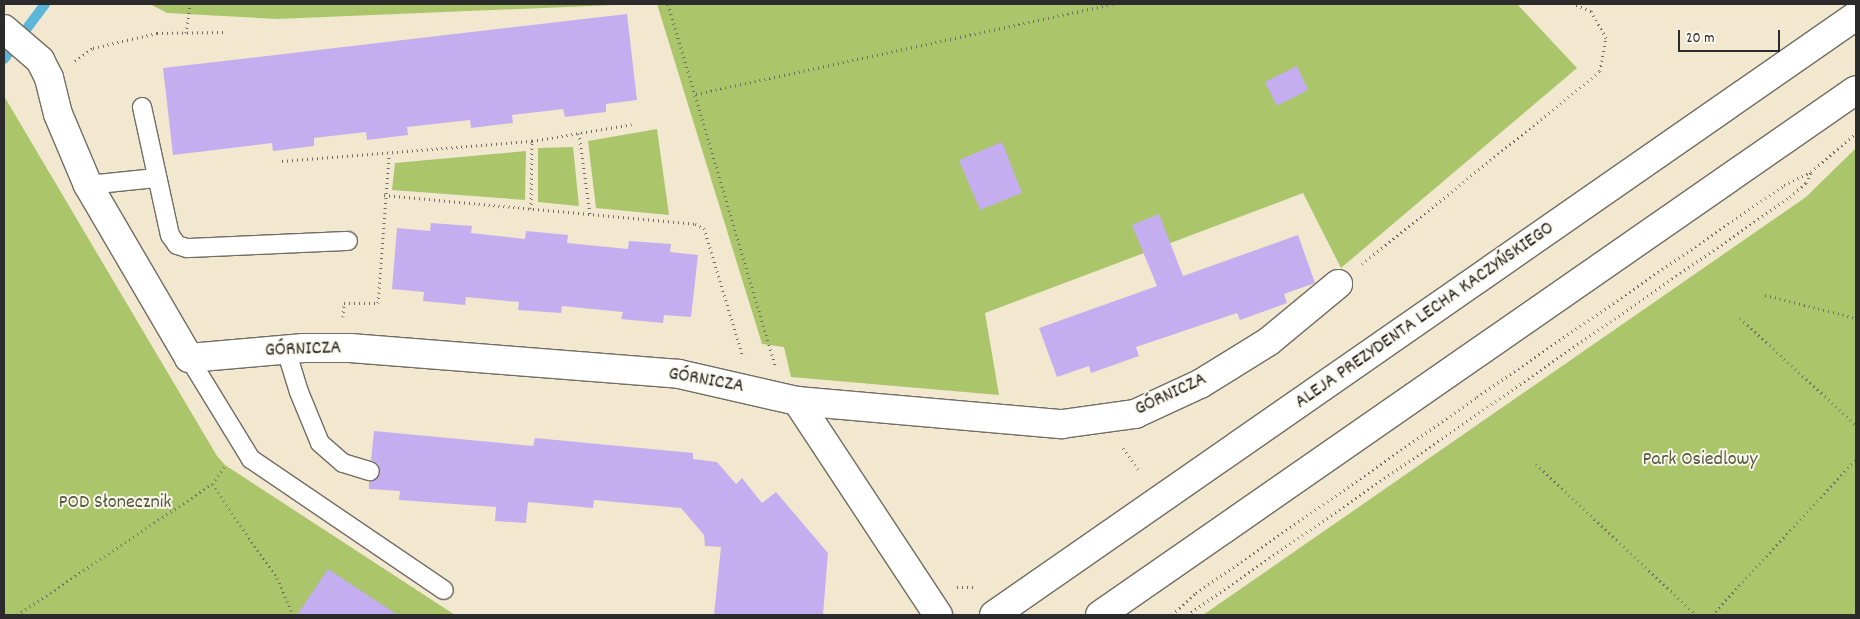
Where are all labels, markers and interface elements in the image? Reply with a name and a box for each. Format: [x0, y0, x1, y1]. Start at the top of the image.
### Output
scale bar [1680, 20, 1782, 52]
text: 20 m [1686, 28, 1714, 50]
street label: ALEJA PREZYDENTA LECHA KACZYŃSKIEGO [1291, 217, 1559, 415]
street label: GÓRNICZA [264, 337, 342, 363]
street label: GÓRNICZA [666, 363, 746, 399]
street label: GÓRNICZA [1131, 368, 1211, 422]
park label: Park Osiedlowy [1642, 448, 1758, 472]
park label: POD Słonecznik [58, 491, 172, 515]

